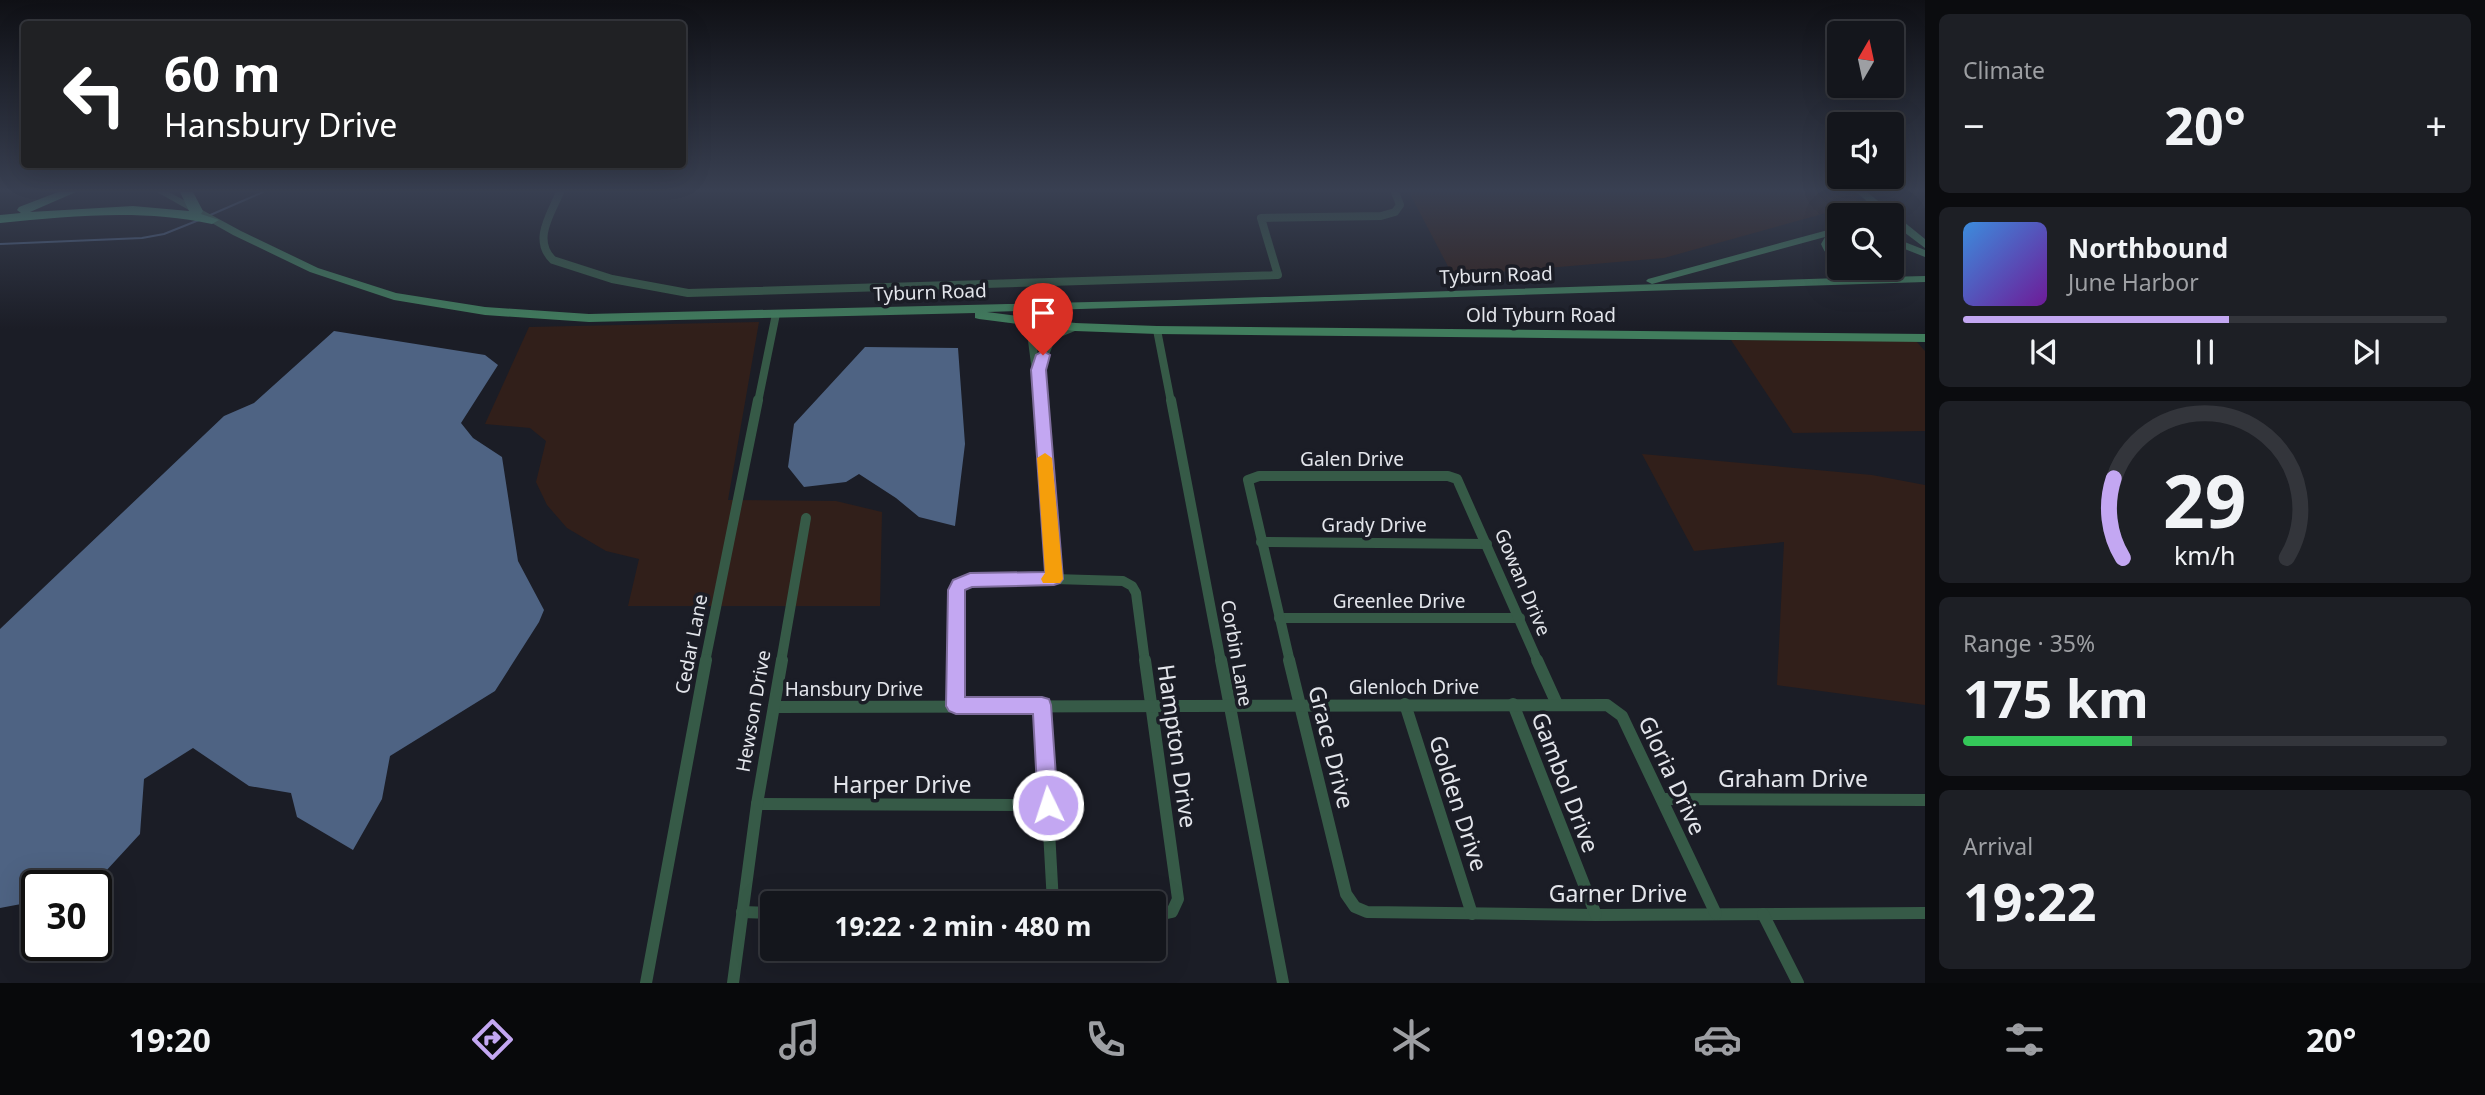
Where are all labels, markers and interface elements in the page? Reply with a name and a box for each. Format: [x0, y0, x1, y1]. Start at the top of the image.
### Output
north arrow [1827, 21, 1904, 98]
map controls [1827, 21, 1904, 280]
text: 60 m [164, 40, 281, 106]
icon: left [49, 49, 140, 140]
text: Climate [1963, 54, 2045, 86]
text: 20° [2164, 89, 2246, 160]
text: − [1963, 99, 1985, 151]
text: + [2425, 99, 2447, 151]
text: Hansbury Drive [164, 103, 397, 146]
button: sound [1827, 112, 1904, 189]
button: search [1827, 203, 1904, 280]
text: Northbound [2068, 230, 2228, 266]
street label: Tyburn Road [1439, 260, 1553, 290]
text: June Harbor [2068, 266, 2199, 298]
street label: Tyburn Road [873, 277, 987, 307]
pin [1013, 283, 1073, 355]
icon: arrive [1024, 294, 1062, 332]
street label: Old Tyburn Road [1466, 302, 1616, 328]
icon: previous [2025, 333, 2063, 371]
icon: pause [2186, 333, 2224, 371]
icon: next [2347, 333, 2385, 371]
street label: Galen Drive [1300, 446, 1404, 472]
text: 29 [2163, 450, 2247, 549]
street label: Grady Drive [1321, 512, 1427, 538]
street label: Gowan Drive [1489, 524, 1557, 640]
text: km/h [2174, 537, 2236, 571]
street label: Greenlee Drive [1333, 588, 1465, 614]
street label: Cedar Lane [669, 592, 713, 696]
street label: Corbin Lane [1215, 598, 1259, 708]
text: Range · 35% [1963, 627, 2095, 659]
street label: Hewson Drive [729, 648, 777, 774]
street label: Hampton Drive [1151, 662, 1205, 830]
text: 175 km [1963, 662, 2149, 733]
street label: Glenloch Drive [1349, 674, 1479, 700]
street label: Hansbury Drive [785, 676, 923, 702]
street label: Grace Drive [1301, 682, 1363, 812]
street label: Gambol Drive [1525, 707, 1607, 857]
street label: Gloria Drive [1631, 710, 1715, 840]
street label: Golden Drive [1422, 731, 1496, 875]
street label: Graham Drive [1718, 762, 1868, 794]
street label: Harper Drive [833, 768, 971, 800]
position arrow [1011, 768, 1085, 842]
text: Arrival [1963, 830, 2033, 862]
text: 19:22 [1963, 865, 2097, 936]
speed limit sign: 30 [21, 870, 112, 961]
street label: Garner Drive [1549, 877, 1687, 909]
text: 19:22 · 2 min · 480 m [835, 908, 1091, 944]
icon: directions [468, 1015, 517, 1064]
icon: music [775, 1015, 824, 1064]
icon: phone [1081, 1015, 1130, 1064]
icon: climate [1387, 1015, 1436, 1064]
icon: car [1693, 1015, 1742, 1064]
icon: filters [2000, 1015, 2049, 1064]
text: 19:20 [129, 1018, 211, 1061]
text: 20° [2306, 1018, 2356, 1061]

